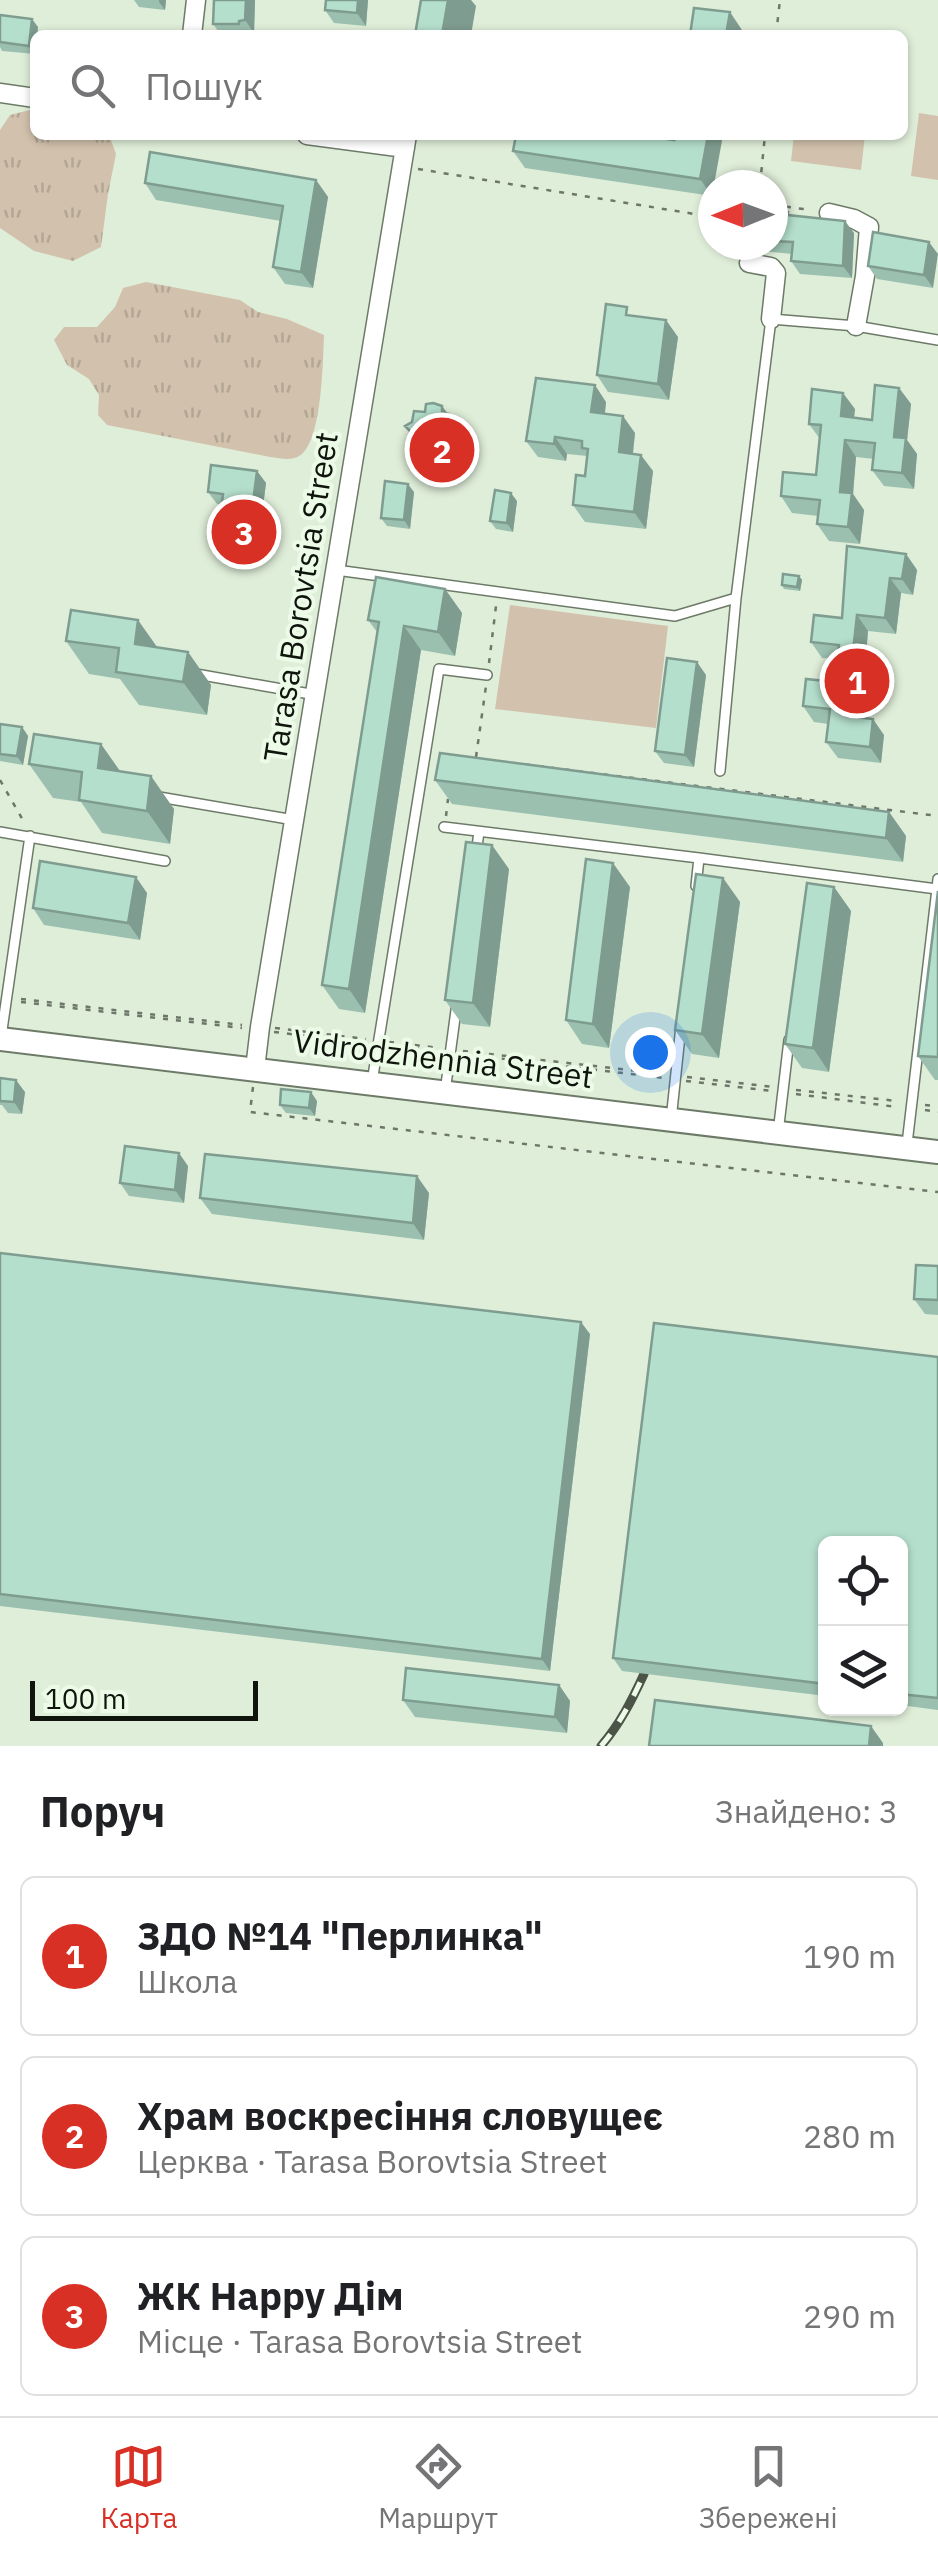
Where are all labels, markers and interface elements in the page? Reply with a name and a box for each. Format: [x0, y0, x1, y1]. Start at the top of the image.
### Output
search box [30, 30, 908, 140]
icon: search [65, 58, 120, 113]
text: Пошук [145, 61, 263, 110]
north arrow [698, 170, 788, 260]
pin: 2 [410, 412, 474, 488]
street label: Tarasa Borovtsia Street [253, 429, 347, 765]
pin: 3 [212, 494, 276, 570]
pin: 1 [824, 644, 890, 718]
street label: Vidrodzhennia Street [291, 1019, 595, 1097]
your location [625, 1027, 676, 1078]
map controls [818, 1536, 908, 1716]
button: locate [818, 1536, 908, 1626]
button: layers [818, 1626, 908, 1716]
scale bar [30, 1676, 258, 1720]
text: 100 m [45, 1680, 126, 1717]
text: Поруч [40, 1784, 165, 1839]
text: Знайдено: 3 [715, 1790, 898, 1832]
text: ЗДО №14 "Перлинка" [137, 1911, 543, 1960]
text: 1 [65, 1935, 84, 1977]
text: 190 m [803, 1935, 896, 1977]
text: Школа [137, 1960, 238, 2002]
text: Храм воскресіння словущеє [137, 2091, 663, 2140]
text: 2 [65, 2115, 84, 2157]
text: 280 m [803, 2115, 896, 2157]
text: Церква · Tarasa Borovtsia Street [137, 2140, 607, 2182]
text: ЖК Happy Дім [137, 2271, 404, 2320]
text: 3 [65, 2295, 84, 2337]
text: 290 m [803, 2295, 896, 2337]
text: Місце · Tarasa Borovtsia Street [137, 2320, 583, 2362]
tab: Карта [100, 2439, 177, 2536]
tab: Маршрут [378, 2439, 498, 2536]
tab: Збережені [699, 2439, 838, 2536]

